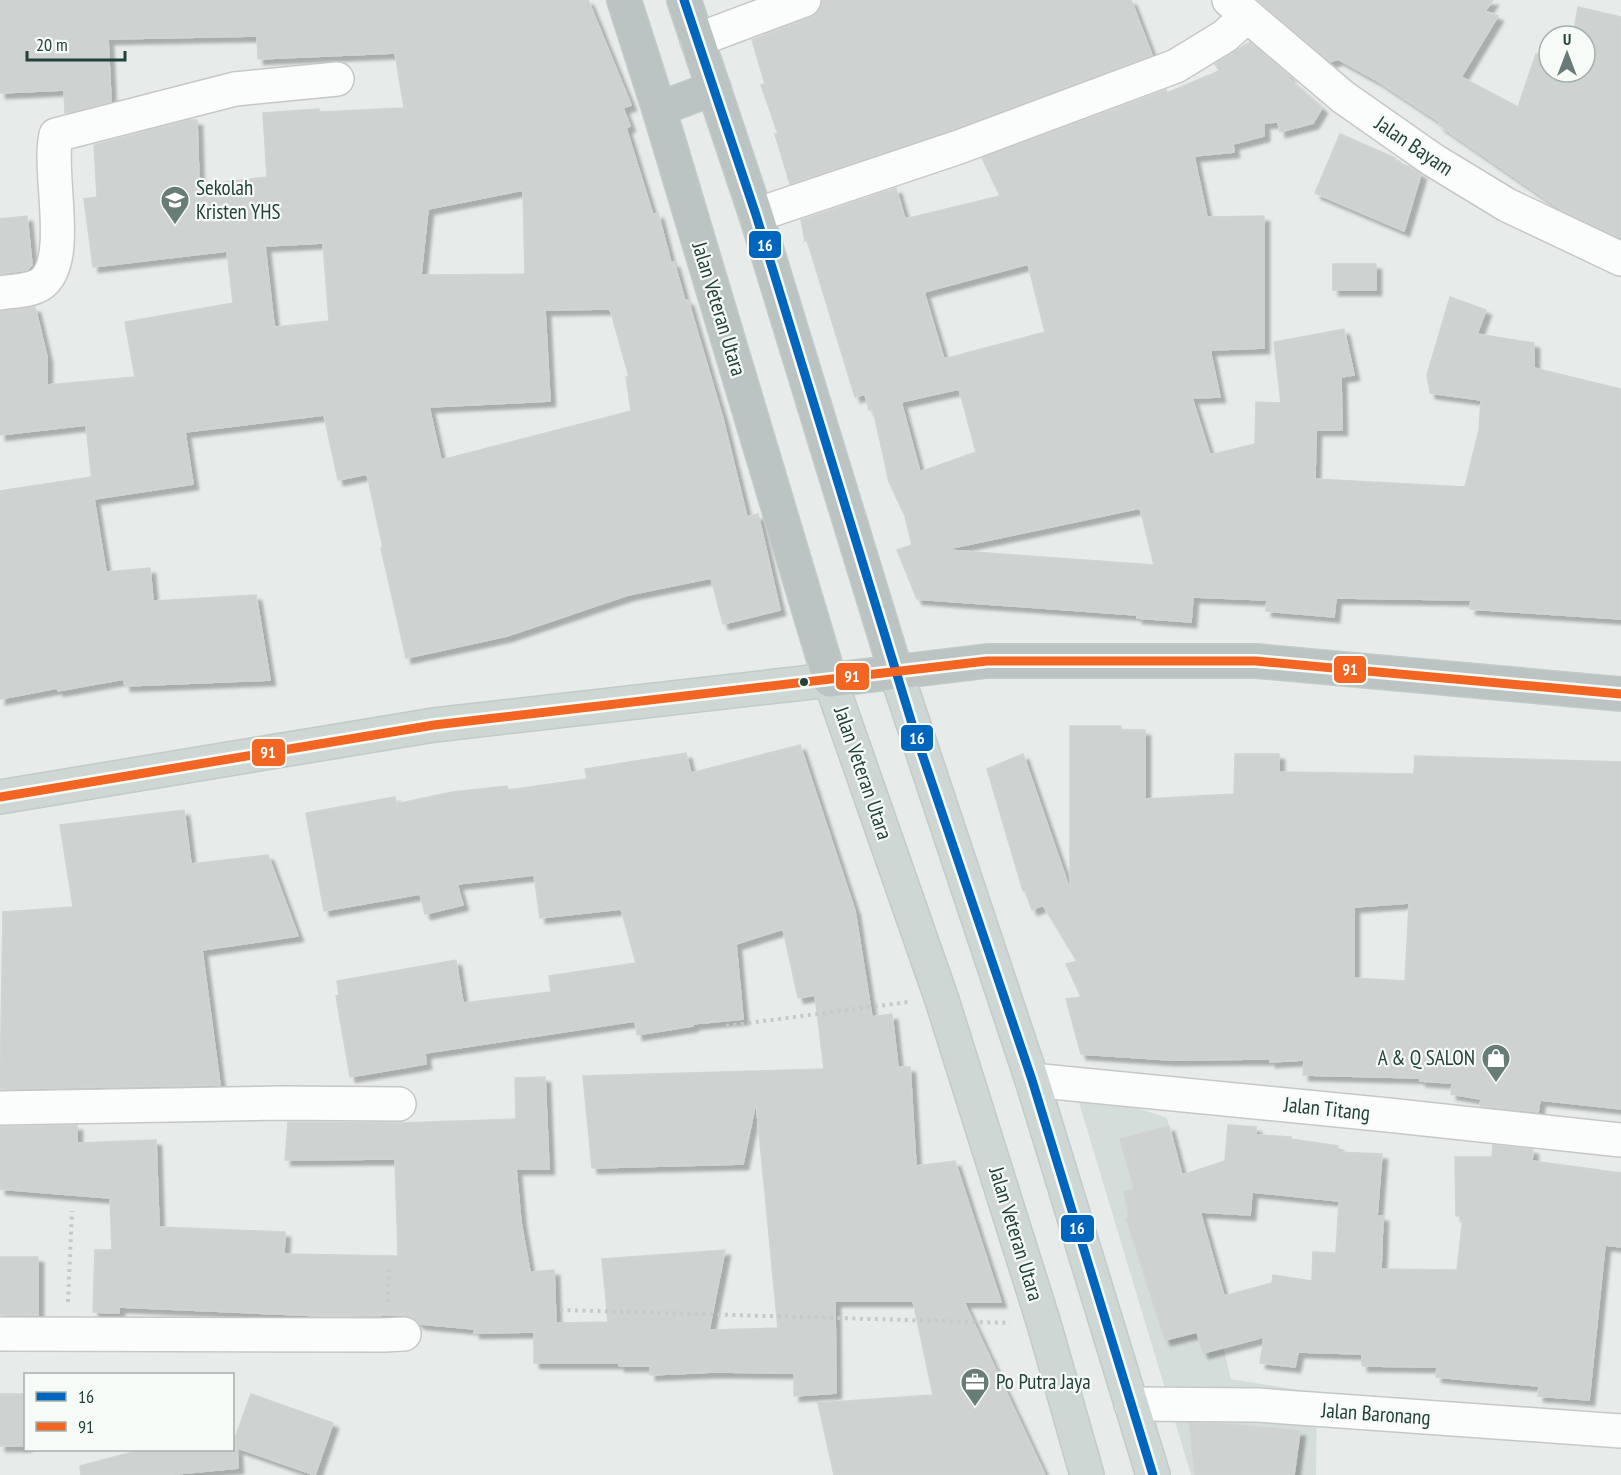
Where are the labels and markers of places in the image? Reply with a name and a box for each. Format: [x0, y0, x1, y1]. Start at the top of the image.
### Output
place label: Sekolah Kristen YHS [196, 174, 281, 225]
school or university icon: Sekolah Kristen YHS [159, 184, 191, 226]
unlabelled marker [798, 676, 810, 688]
shop icon: A & Q SALON [1480, 1042, 1512, 1084]
place label: A & Q SALON [1378, 1044, 1475, 1071]
office icon: Po Putra Jaya [959, 1366, 991, 1408]
place label: Po Putra Jaya [996, 1368, 1091, 1395]

